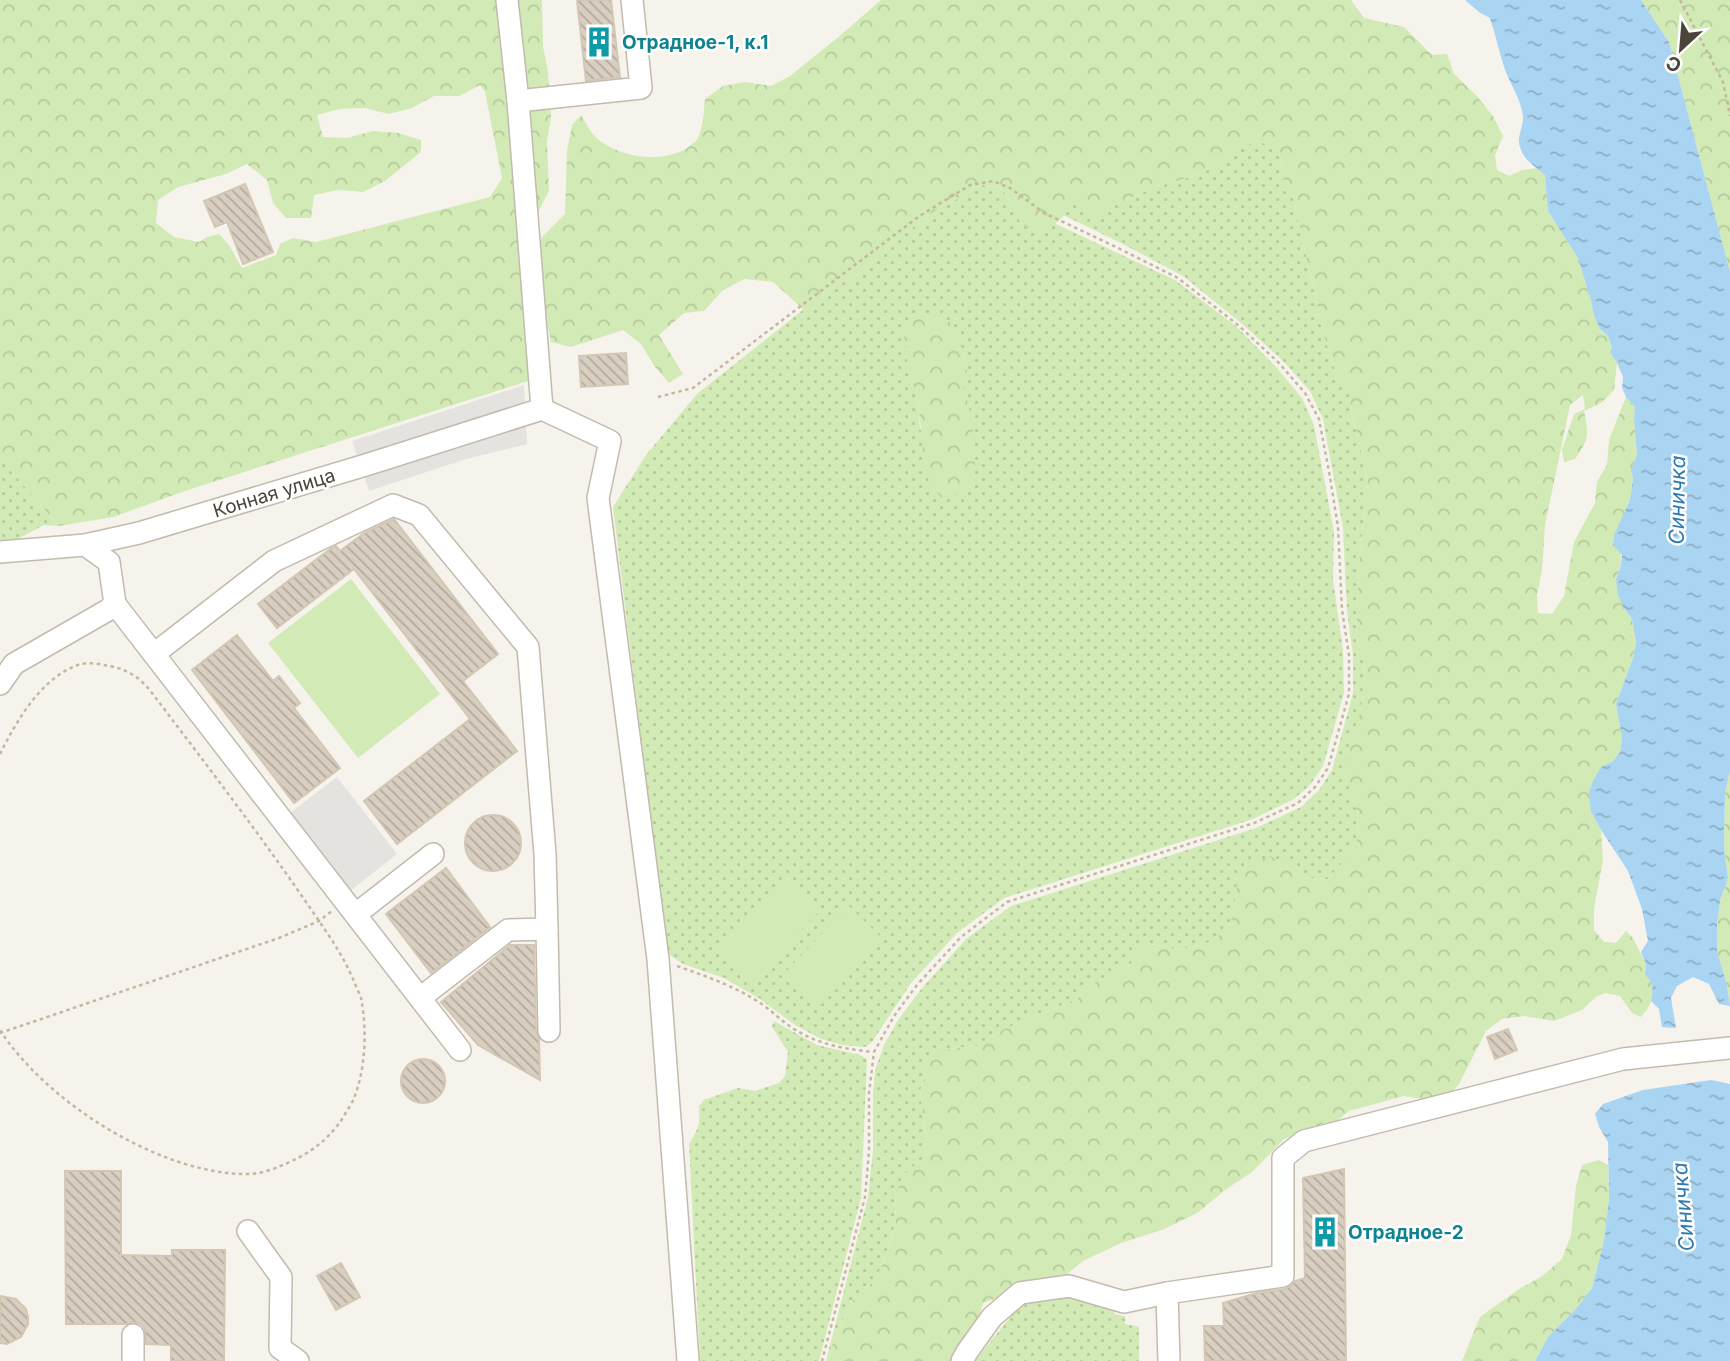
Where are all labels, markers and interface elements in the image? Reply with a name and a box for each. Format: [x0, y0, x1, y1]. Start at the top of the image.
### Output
north arrow [1646, 14, 1716, 84]
building icon: Отрадное-1, к.1 [582, 25, 616, 59]
place label: Отрадное-1, к.1 [622, 31, 768, 54]
text: С [1662, 50, 1685, 77]
water label: Синичка [1664, 455, 1690, 545]
street label: Конная улица [210, 464, 338, 522]
water label: Синичка [1667, 1161, 1699, 1252]
building icon: Отрадное-2 [1308, 1215, 1342, 1249]
place label: Отрадное-2 [1348, 1221, 1464, 1244]

